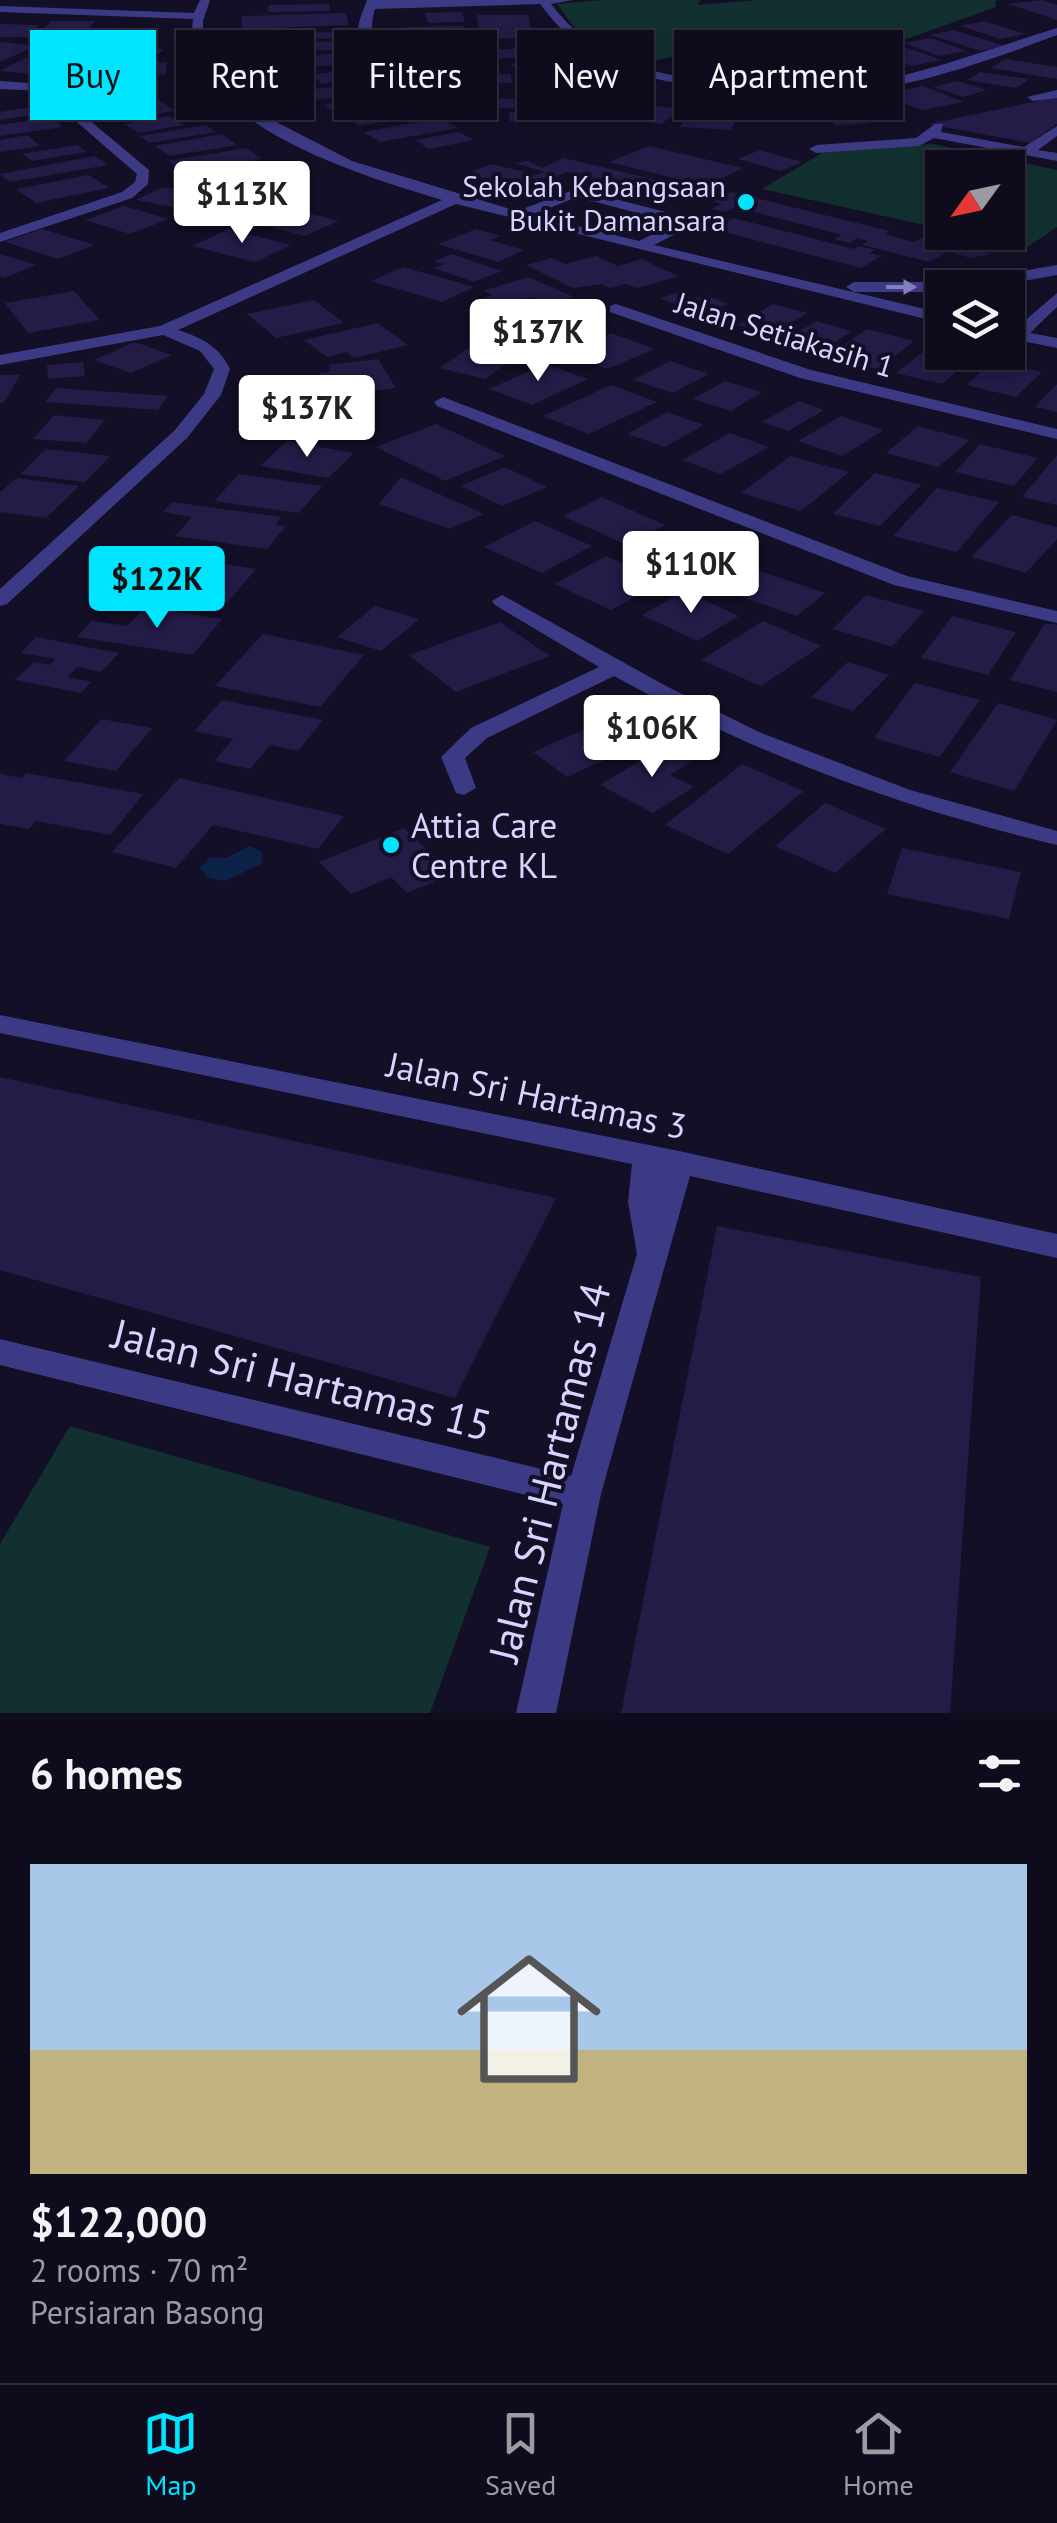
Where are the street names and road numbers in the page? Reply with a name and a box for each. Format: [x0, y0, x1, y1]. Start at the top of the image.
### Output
street label: Jalan Setiakasih 1 [669, 282, 899, 386]
street label: Jalan Sri Hartamas 3 [381, 1040, 691, 1149]
street label: Jalan Sri Hartamas 14 [475, 1277, 623, 1669]
street label: Jalan Sri Hartamas 15 [105, 1305, 497, 1453]

